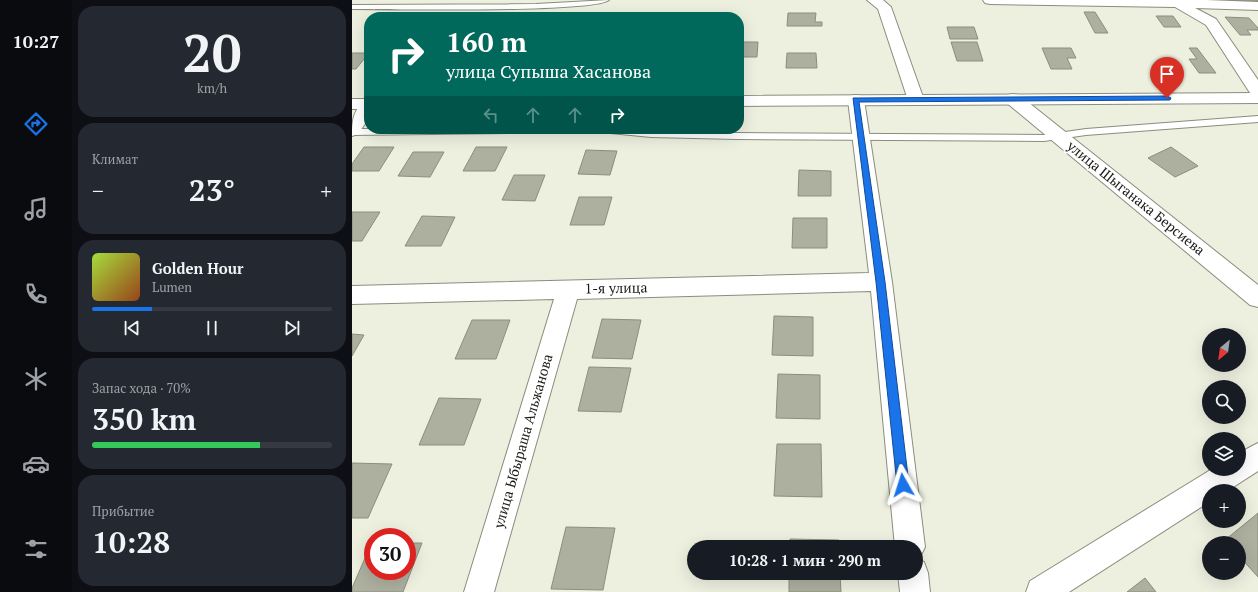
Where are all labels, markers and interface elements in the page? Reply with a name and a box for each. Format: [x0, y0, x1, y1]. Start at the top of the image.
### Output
text: 20 [183, 18, 241, 87]
text: 160 m [446, 23, 527, 60]
icon: right [380, 28, 432, 80]
text: 10:27 [13, 29, 59, 53]
pin [1150, 57, 1184, 98]
text: улица Супыша Хасанова [446, 59, 651, 83]
icon: arrive [1156, 63, 1178, 85]
text: km/h [197, 79, 227, 97]
icon: left [480, 104, 502, 126]
icon: ahead [522, 104, 544, 126]
icon: ahead [564, 104, 586, 126]
icon: right [606, 104, 628, 126]
icon: directions [22, 110, 50, 138]
street label: улица Шыганака Берсиева [1063, 135, 1209, 259]
text: Климат [92, 150, 138, 168]
text: 23° [189, 170, 235, 210]
text: − [92, 176, 104, 205]
text: + [320, 176, 332, 205]
icon: music [22, 195, 50, 223]
text: Golden Hour [152, 258, 244, 278]
street label: 1-я улица [584, 277, 648, 298]
text: Lumen [152, 278, 192, 296]
icon: phone [22, 280, 50, 308]
icon: previous [121, 317, 143, 339]
icon: pause [201, 317, 223, 339]
icon: next [281, 317, 303, 339]
north arrow [1202, 328, 1246, 372]
map controls [1202, 328, 1246, 580]
street label: улица Ыбыраша Альжанова [488, 351, 557, 531]
icon: climate [22, 365, 50, 393]
text: Запас хода · 70% [92, 379, 191, 397]
button: search [1202, 380, 1246, 424]
text: 350 km [92, 399, 196, 439]
button: layers [1202, 432, 1246, 476]
icon: car [22, 450, 50, 478]
position arrow [882, 464, 924, 506]
button: + [1202, 484, 1246, 528]
text: Прибытие [92, 502, 154, 520]
text: 10:28 [92, 522, 170, 562]
speed limit sign: 30 [364, 528, 416, 580]
icon: filters [22, 535, 50, 563]
button: − [1202, 536, 1246, 580]
text: 10:28 · 1 мин · 290 m [729, 550, 881, 570]

